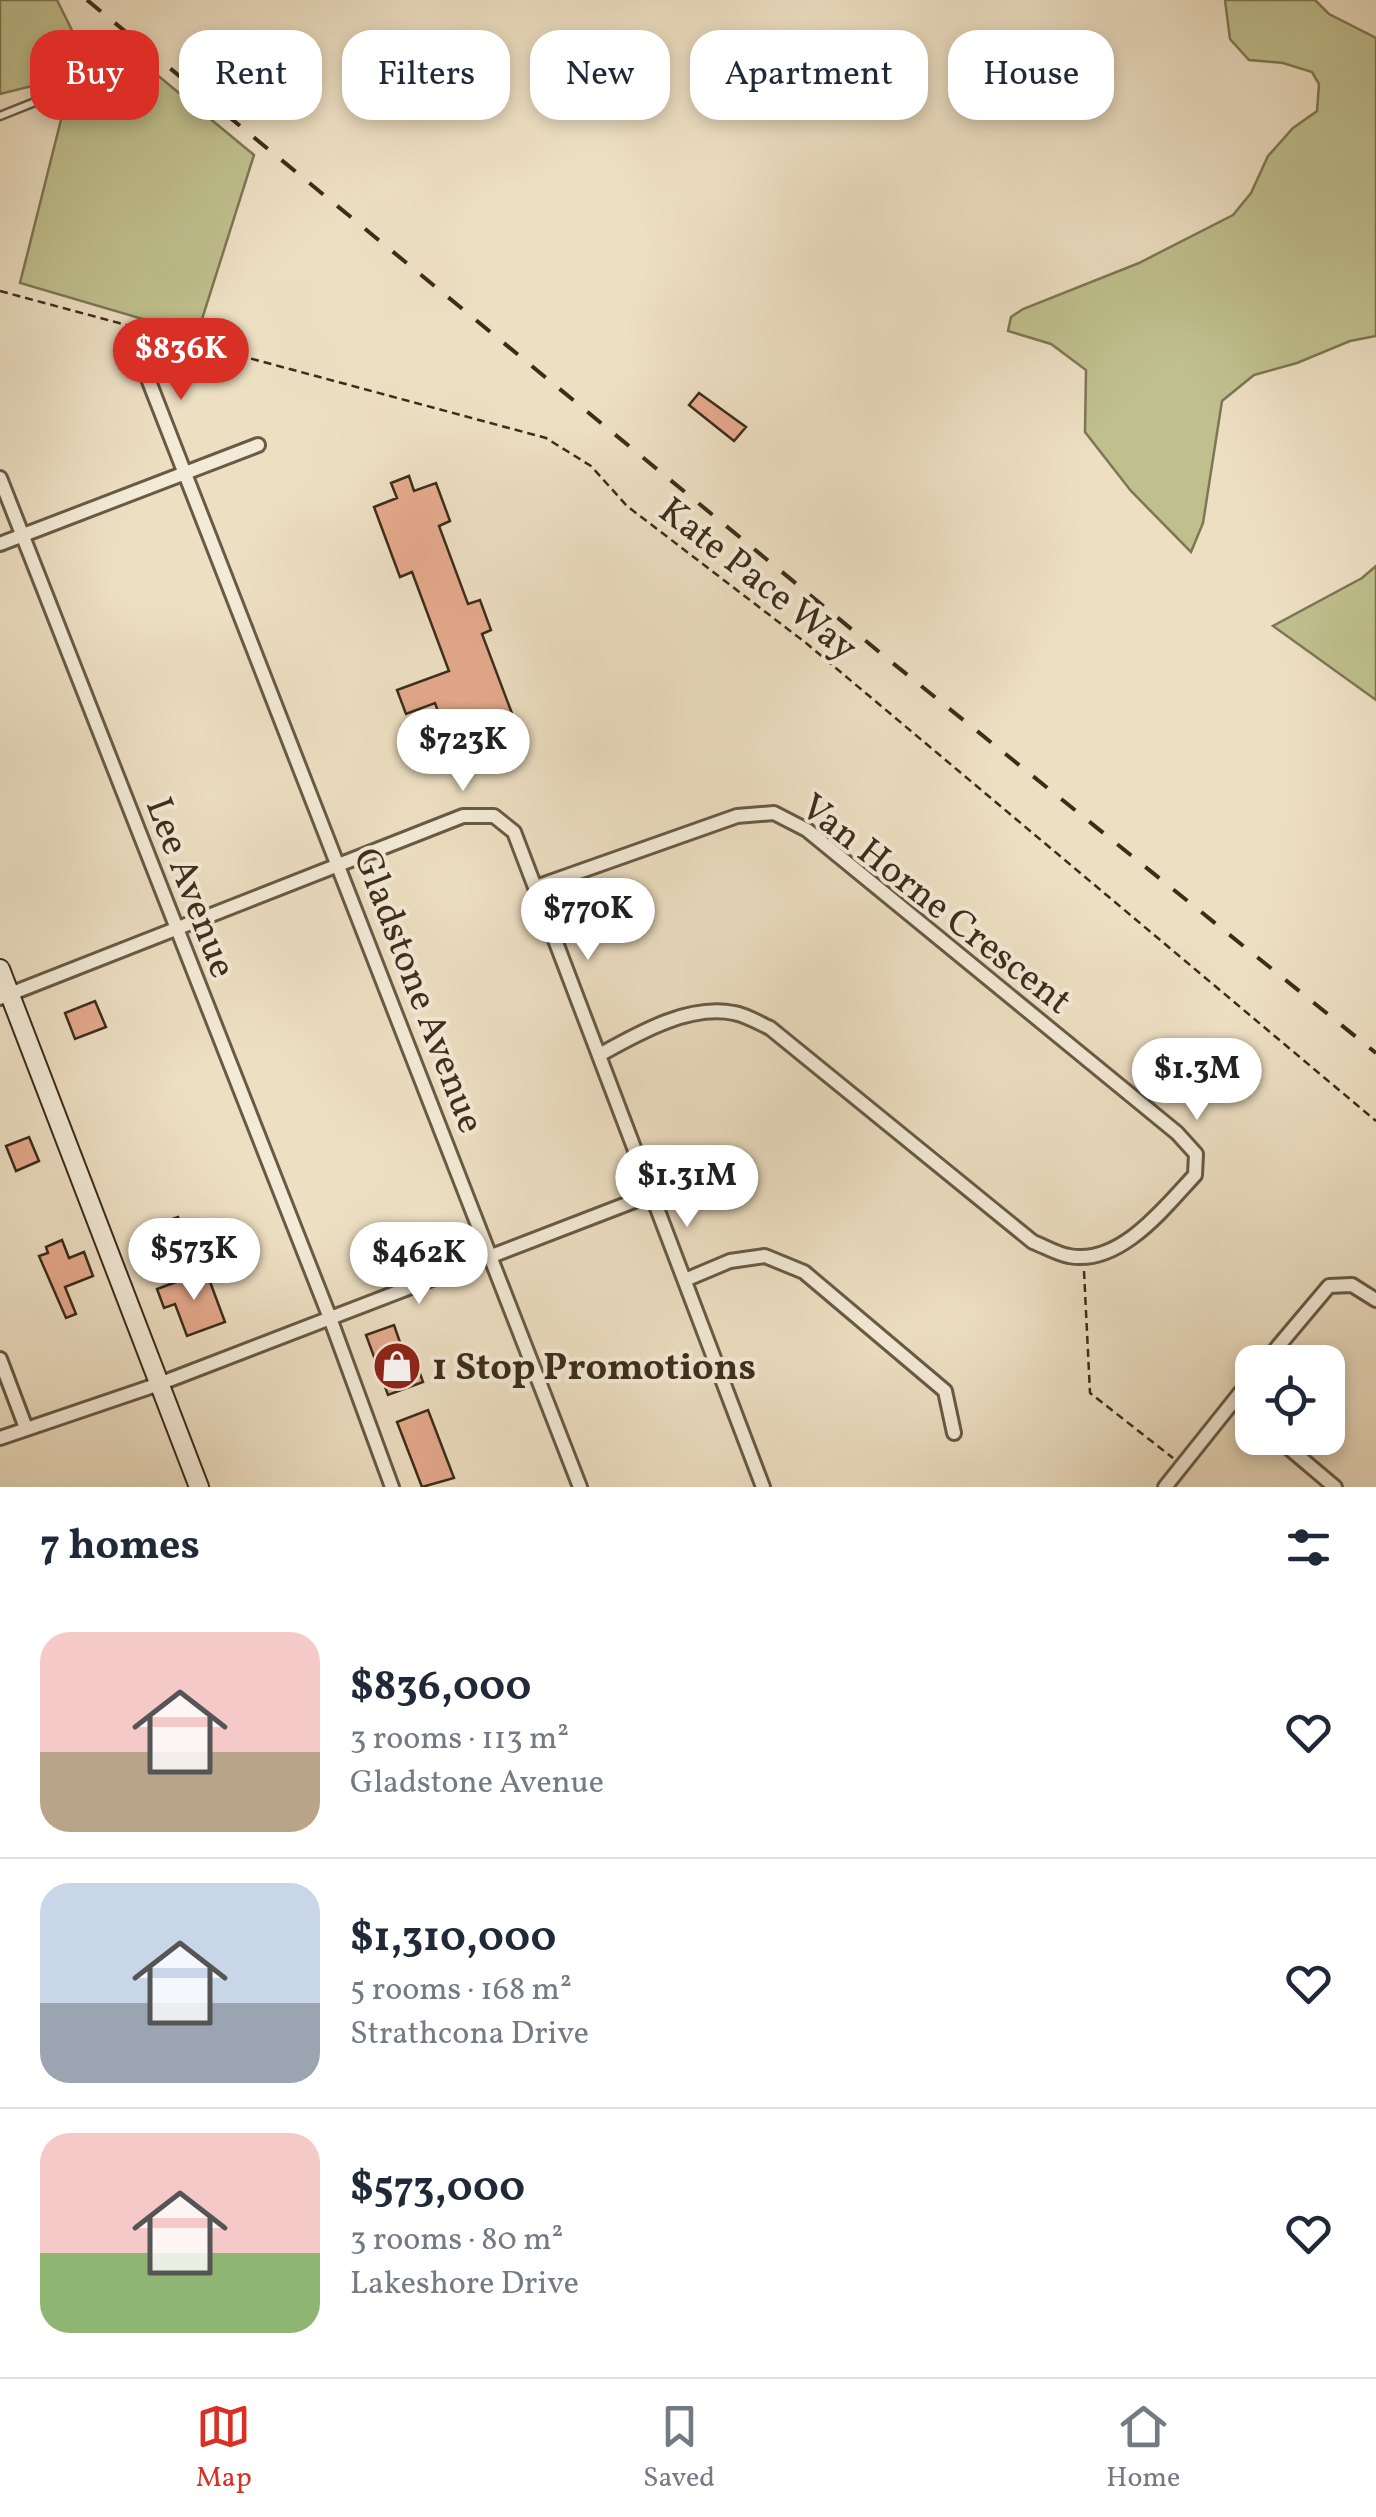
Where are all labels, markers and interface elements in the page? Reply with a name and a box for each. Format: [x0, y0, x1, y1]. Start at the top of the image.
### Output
chip: Buy [30, 30, 159, 120]
chip: Rent [179, 30, 322, 120]
chip: Filters [342, 30, 510, 120]
chip: New [530, 30, 670, 120]
chip: Apartment [690, 30, 928, 120]
chip: House [948, 30, 1114, 120]
pin: $836K [111, 318, 251, 403]
text: $836K [135, 328, 227, 372]
street label: Kate Pace Way [646, 486, 867, 675]
pin: $723K [393, 709, 533, 794]
text: $723K [419, 719, 507, 763]
street label: Van Horne Crescent [788, 783, 1082, 1029]
street label: Lee Avenue [130, 790, 247, 986]
street label: Gladstone Avenue [338, 841, 496, 1142]
pin: $770K [518, 878, 658, 963]
text: $770K [543, 888, 633, 932]
pin: $1.3M [1127, 1038, 1267, 1123]
text: $1.3M [1154, 1048, 1240, 1092]
pin: $1.31M [606, 1145, 768, 1230]
text: $1.31M [637, 1155, 737, 1199]
pin: $573K [124, 1218, 264, 1303]
pin: $462K [349, 1222, 489, 1307]
text: $573K [150, 1228, 238, 1272]
text: $462K [372, 1232, 466, 1276]
shop icon: 1 Stop Promotions [371, 1340, 423, 1392]
place label: 1 Stop Promotions [432, 1343, 756, 1396]
map controls [1235, 1345, 1345, 1455]
button: locate [1235, 1345, 1345, 1455]
text: 7 homes [40, 1518, 200, 1577]
icon: filters [1281, 1520, 1336, 1575]
text: $836,000 [350, 1659, 531, 1718]
icon: home [120, 1672, 240, 1792]
icon: heart [1281, 1705, 1336, 1760]
text: 3 rooms · 113 m² [350, 1718, 569, 1762]
text: Gladstone Avenue [350, 1762, 604, 1806]
text: $1,310,000 [350, 1910, 556, 1969]
icon: home [120, 1923, 240, 2043]
icon: heart [1281, 1956, 1336, 2011]
text: 5 rooms · 168 m² [350, 1969, 572, 2013]
text: Strathcona Drive [350, 2013, 589, 2057]
text: $573,000 [350, 2160, 525, 2219]
icon: home [120, 2173, 240, 2293]
icon: heart [1281, 2206, 1336, 2261]
text: 3 rooms · 80 m² [350, 2219, 563, 2263]
text: Lakeshore Drive [350, 2263, 579, 2307]
tab: Map [196, 2399, 252, 2498]
tab: Saved [643, 2399, 715, 2498]
tab: Home [1106, 2399, 1180, 2498]

